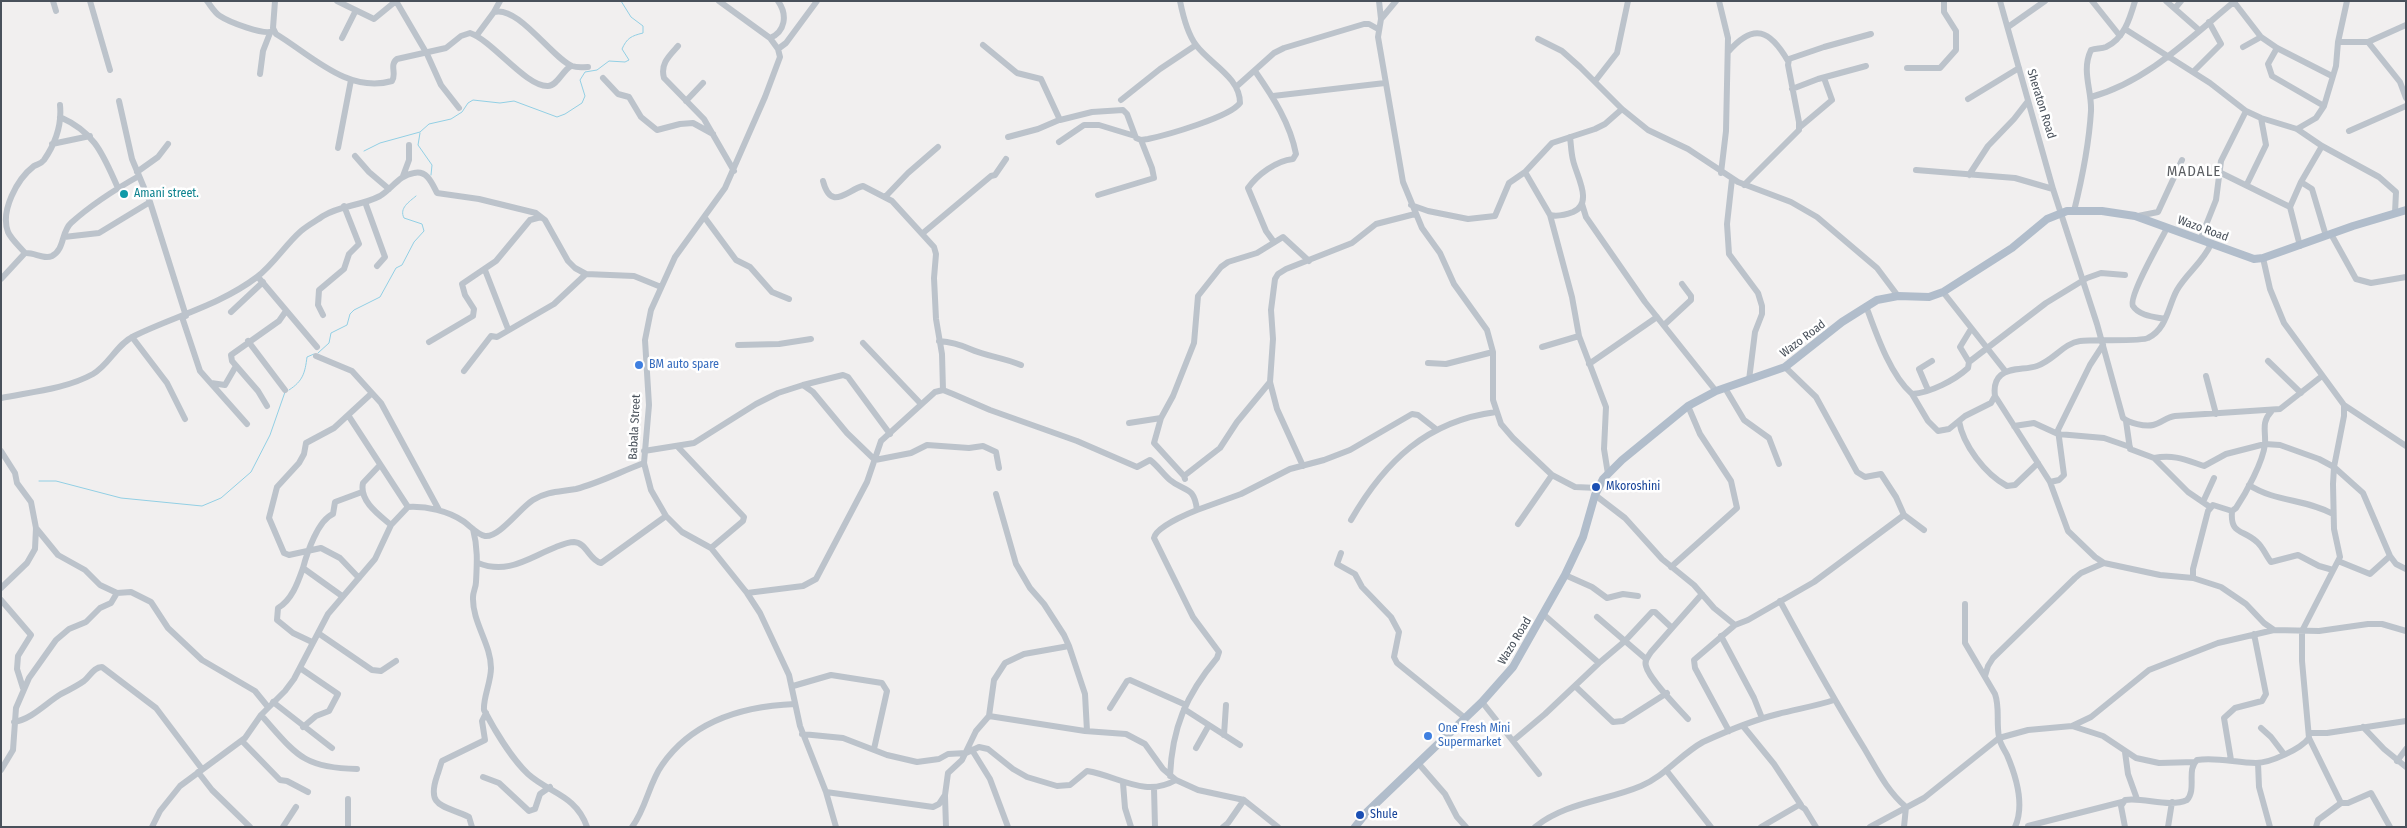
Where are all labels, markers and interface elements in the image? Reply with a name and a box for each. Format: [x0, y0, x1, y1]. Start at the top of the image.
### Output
street label: Sheraton Road [2024, 67, 2058, 141]
district label: MADALE [2166, 163, 2222, 181]
place label: Amani street. [134, 187, 199, 201]
marker: Amani street. [118, 188, 130, 200]
street label: Wazo Road [2176, 213, 2230, 245]
street label: Wazo Road [1777, 317, 1829, 361]
place label: BM auto spare [649, 358, 719, 372]
marker: BM auto spare [633, 359, 645, 371]
street label: Babala Street [626, 394, 644, 460]
place label: Mkoroshini [1606, 480, 1660, 494]
marker: Mkoroshini [1590, 481, 1602, 493]
street label: Wazo Road [1495, 615, 1535, 667]
place label: One Fresh Mini Supermarket [1438, 722, 1510, 750]
marker: One Fresh Mini Supermarket [1422, 730, 1434, 742]
place label: Shule [1370, 808, 1398, 822]
marker: Shule [1354, 809, 1366, 821]

